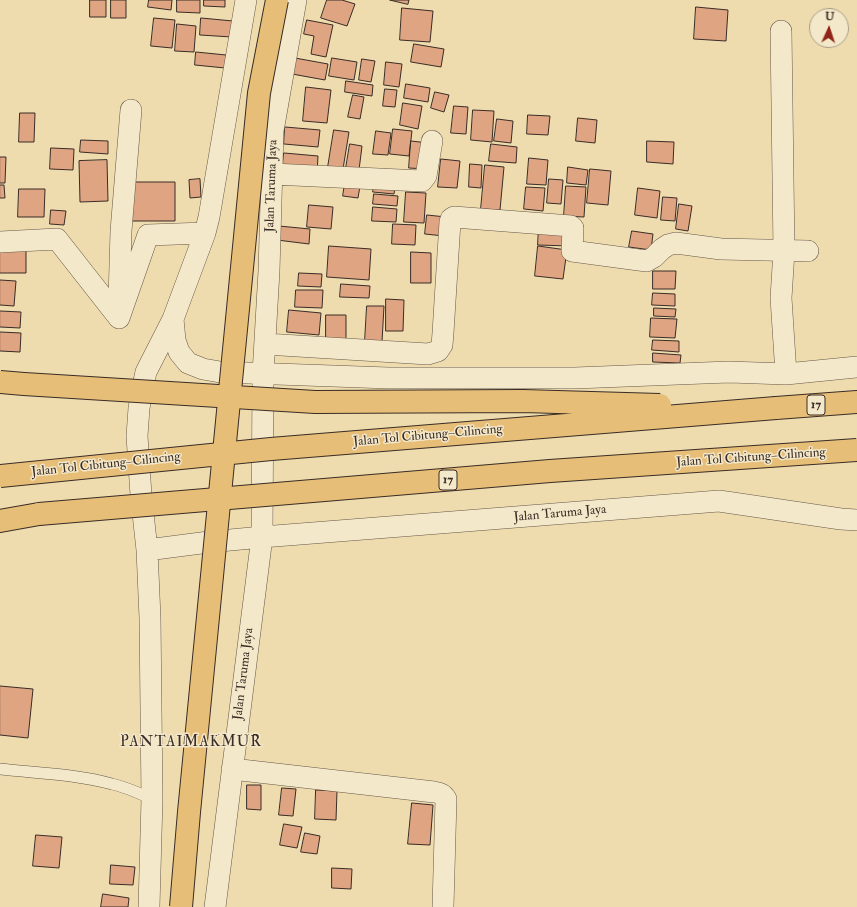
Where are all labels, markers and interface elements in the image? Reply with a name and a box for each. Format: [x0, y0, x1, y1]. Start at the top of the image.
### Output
north arrow [809, 8, 849, 48]
text: U [825, 10, 835, 23]
street label: Jalan Taruma Jaya [263, 139, 281, 233]
road number: 17 [807, 395, 825, 415]
street label: Jalan Tol Cibitung–Cilincing [353, 422, 503, 450]
street label: Jalan Tol Cibitung–Cilincing [676, 445, 826, 471]
street label: Jalan Tol Cibitung–Cilincing [31, 449, 181, 481]
road number: 17 [439, 470, 457, 490]
street label: Jalan Taruma Jaya [513, 502, 607, 526]
street label: Jalan Taruma Jaya [231, 627, 257, 721]
district label: PANTAIMAKMUR [120, 734, 262, 752]

